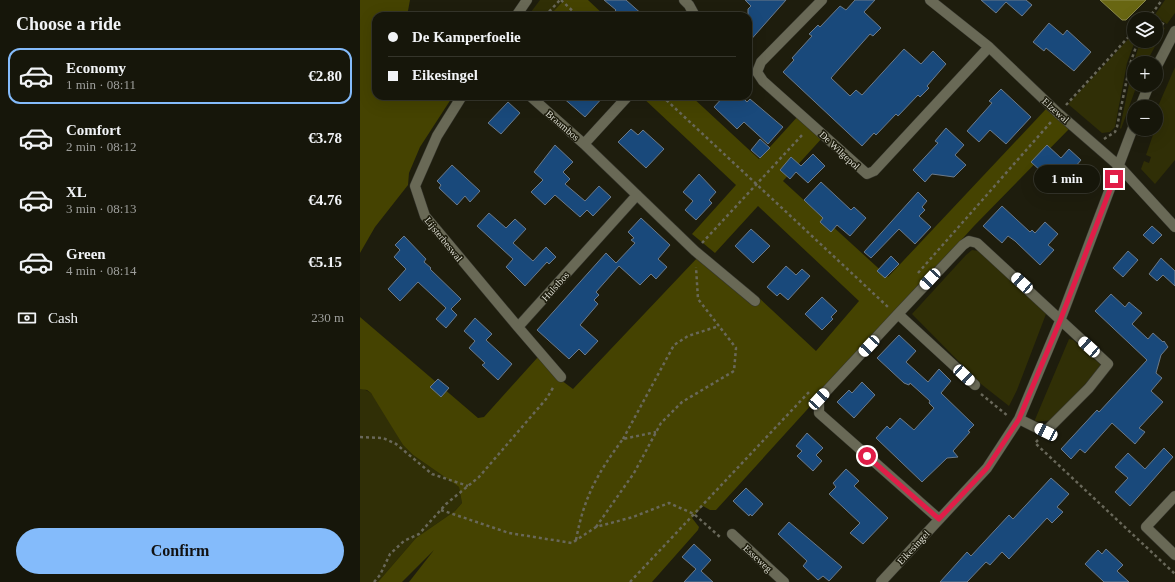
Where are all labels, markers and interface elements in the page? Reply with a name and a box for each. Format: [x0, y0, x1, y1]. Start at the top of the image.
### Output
map controls [1127, 12, 1163, 136]
button: layers [1127, 12, 1163, 48]
text: Choose a ride [16, 14, 121, 34]
text: De Kamperfoelie [412, 29, 521, 45]
button: + [1127, 56, 1163, 92]
icon: car [18, 58, 54, 94]
text: Economy [66, 60, 126, 76]
text: Eikesingel [412, 67, 478, 83]
text: €2.80 [308, 68, 342, 84]
text: 1 min · 08:11 [66, 77, 136, 92]
street label: Elzewal [1040, 96, 1071, 125]
button: − [1127, 100, 1163, 136]
street label: Braambos [544, 108, 582, 143]
icon: car [18, 120, 54, 156]
text: Comfort [66, 122, 121, 138]
street label: De Wilgepol [817, 129, 862, 172]
text: €3.78 [308, 130, 342, 146]
text: 2 min · 08:12 [66, 139, 136, 154]
callout: 1 min [1034, 165, 1100, 193]
route end [1105, 170, 1123, 188]
text: 1 min [1051, 171, 1083, 186]
icon: car [18, 182, 54, 218]
text: XL [66, 184, 87, 200]
text: €4.76 [308, 192, 342, 208]
text: 3 min · 08:13 [66, 201, 136, 216]
street label: Lijsterbeswal [422, 215, 465, 264]
icon: car [18, 244, 54, 280]
text: Green [66, 246, 106, 262]
text: €5.15 [308, 254, 342, 270]
text: 4 min · 08:14 [66, 263, 136, 278]
car [917, 266, 943, 292]
street label: Hulstbos [539, 269, 571, 303]
car [1009, 271, 1035, 295]
icon: cash [16, 307, 38, 329]
text: Cash [48, 310, 78, 326]
text: 230 m [311, 310, 344, 325]
car [856, 333, 882, 359]
car [1076, 335, 1102, 359]
car [951, 362, 977, 388]
car [806, 386, 832, 412]
car [1033, 421, 1059, 443]
route start [858, 447, 876, 465]
button: Confirm [16, 528, 344, 574]
street label: Eikesingel [895, 528, 932, 567]
street label: Esseweg [741, 542, 774, 574]

